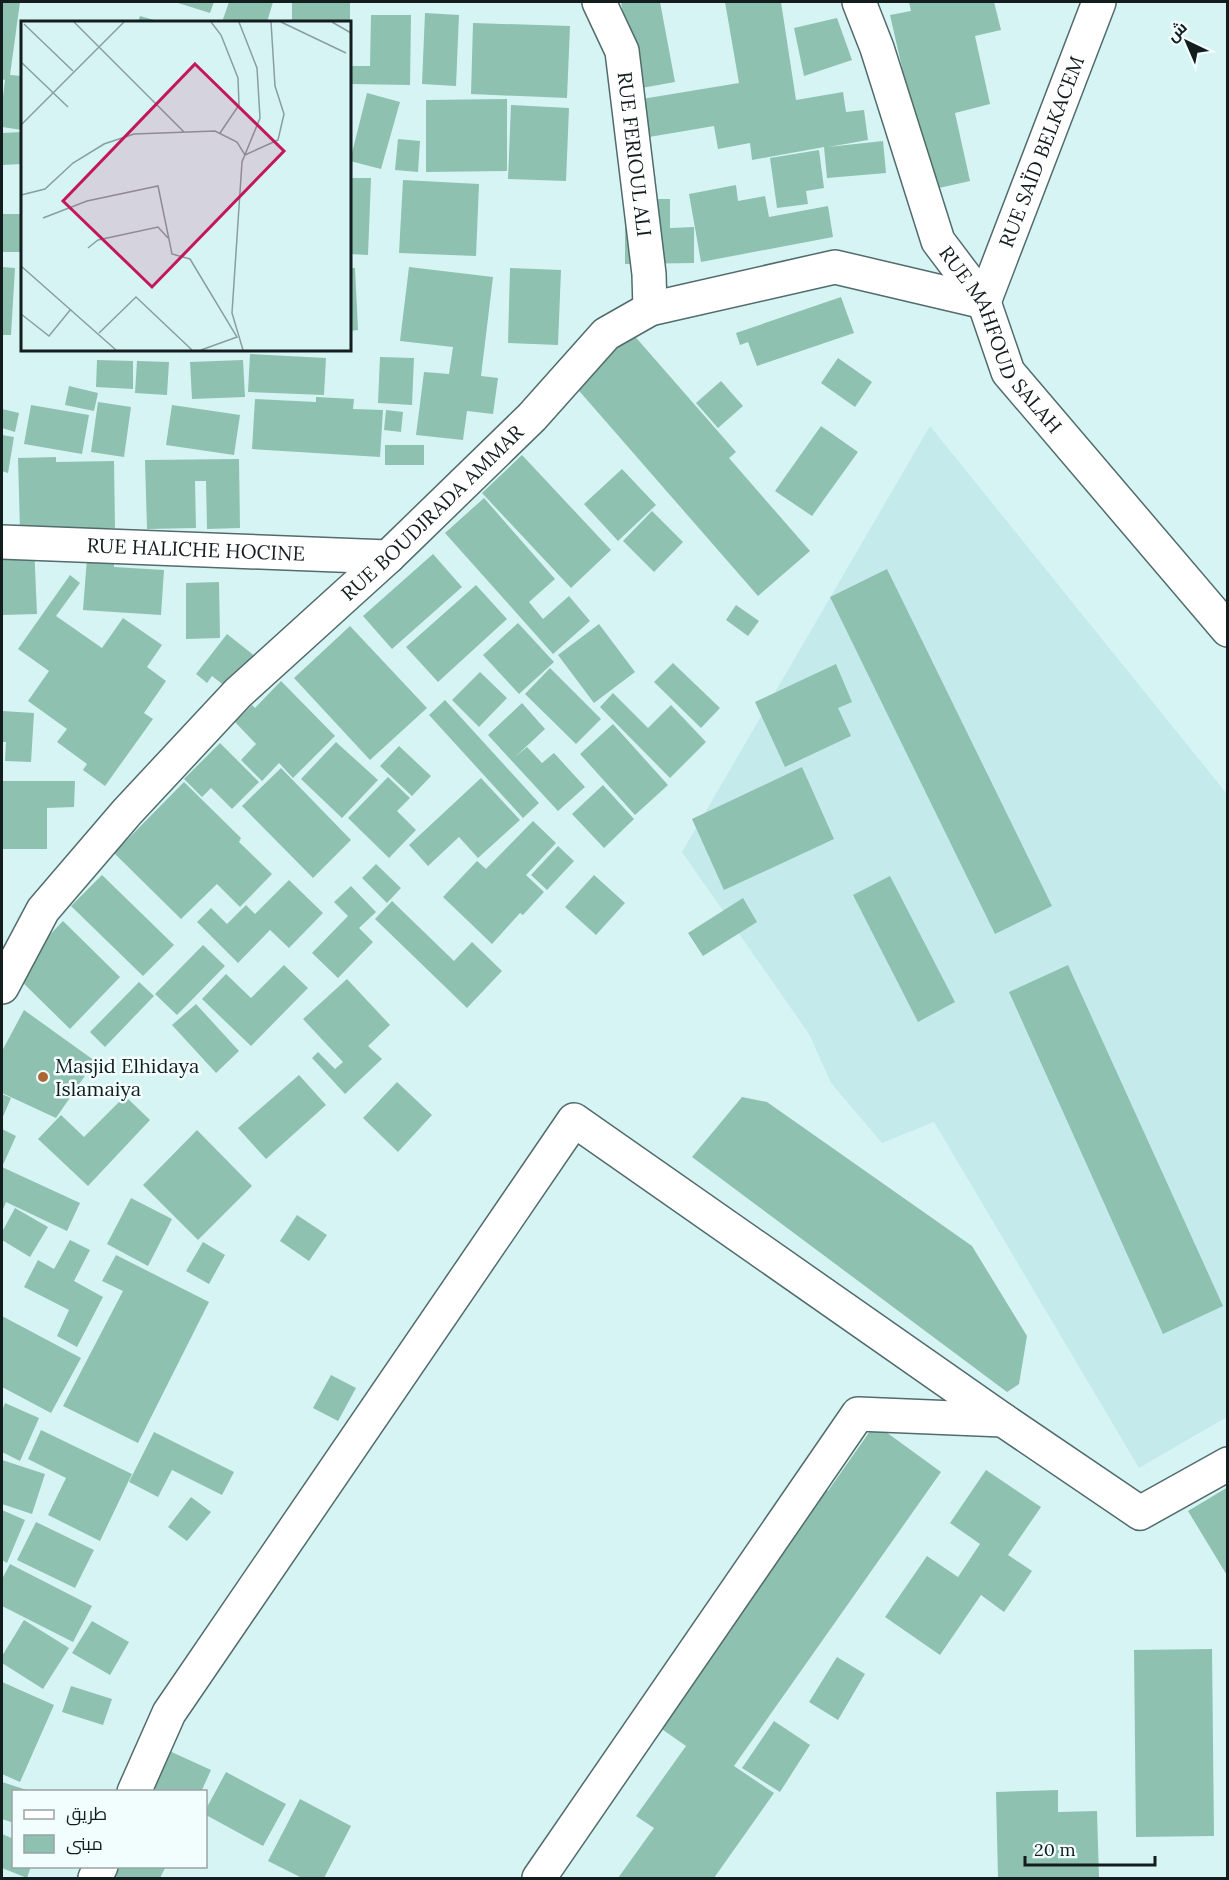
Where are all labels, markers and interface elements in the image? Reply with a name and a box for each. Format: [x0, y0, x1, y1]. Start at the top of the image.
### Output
north arrow [1157, 12, 1217, 72]
text: ش [1162, 17, 1191, 46]
inset map [21, 21, 351, 351]
street label: RUE SAÏD BELKACEM [993, 52, 1089, 251]
street label: RUE FERIOUL ALI [613, 70, 657, 238]
street label: RUE MAHFOUD SALAH [934, 241, 1068, 438]
street label: RUE BOUDJRADA AMMAR [335, 419, 529, 606]
street label: RUE HALICHE HOCINE [86, 532, 306, 566]
place label: Masjid Elhidaya Islamaiya [55, 1053, 199, 1101]
marker: Masjid Elhidaya Islamaiya [36, 1070, 50, 1084]
legend [12, 1790, 207, 1868]
text: طريق [66, 1802, 107, 1826]
scale bar [1025, 1829, 1156, 1867]
text: مبنى [66, 1832, 103, 1855]
text: 20 m [1034, 1838, 1076, 1861]

